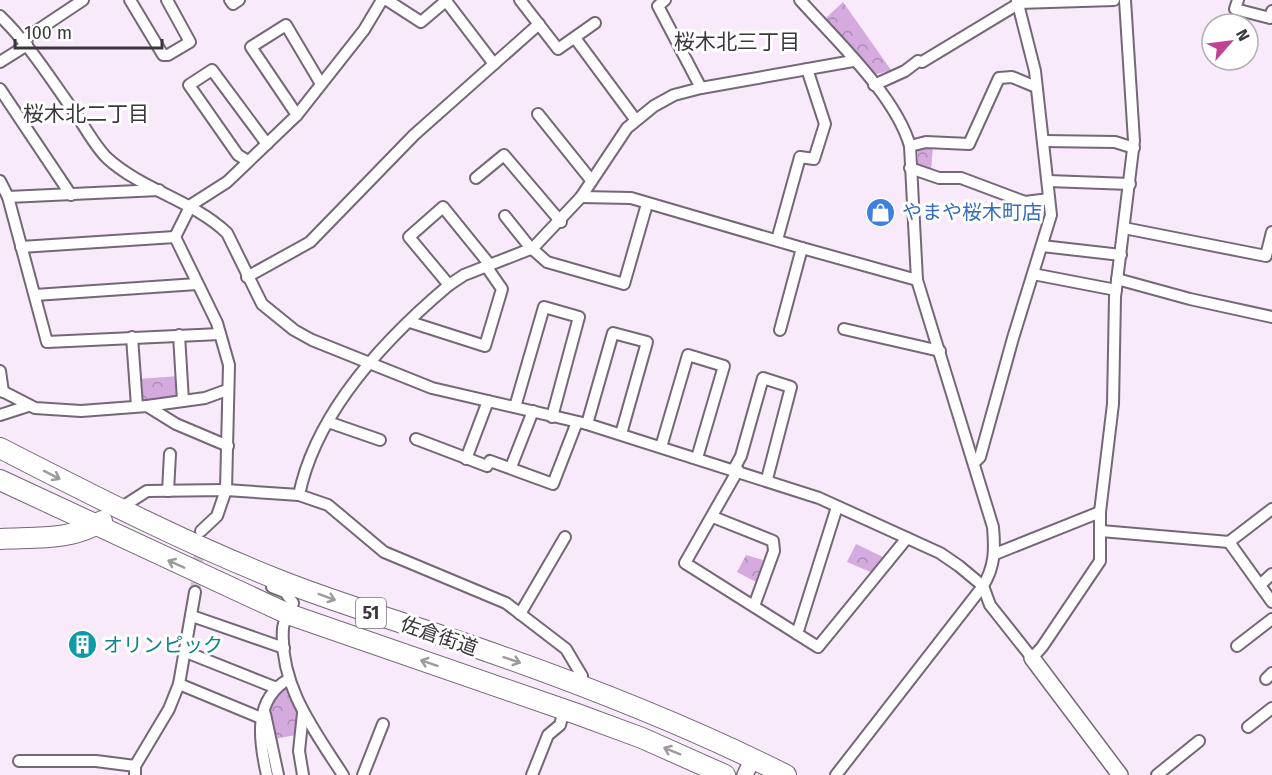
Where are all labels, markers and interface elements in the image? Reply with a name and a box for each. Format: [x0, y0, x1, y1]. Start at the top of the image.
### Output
scale bar [15, 12, 162, 50]
north arrow [1200, 12, 1260, 72]
text: 100 m [24, 22, 72, 44]
text: N [1232, 26, 1254, 44]
district label: 桜木北三丁目 [674, 29, 800, 55]
district label: 桜木北二丁目 [23, 101, 149, 127]
shop icon: やまや桜木町店 [865, 196, 897, 228]
place label: やまや桜木町店 [902, 200, 1042, 224]
one-way arrow [43, 469, 60, 481]
one-way arrow [168, 557, 186, 569]
one-way arrow [317, 592, 336, 603]
road number: 51 [356, 598, 386, 628]
street label: 佐倉街道 [397, 612, 481, 660]
building icon: オリンピック [66, 629, 98, 661]
place label: オリンピック [103, 633, 223, 657]
one-way arrow [421, 656, 439, 667]
one-way arrow [502, 656, 520, 667]
one-way arrow [663, 745, 682, 756]

